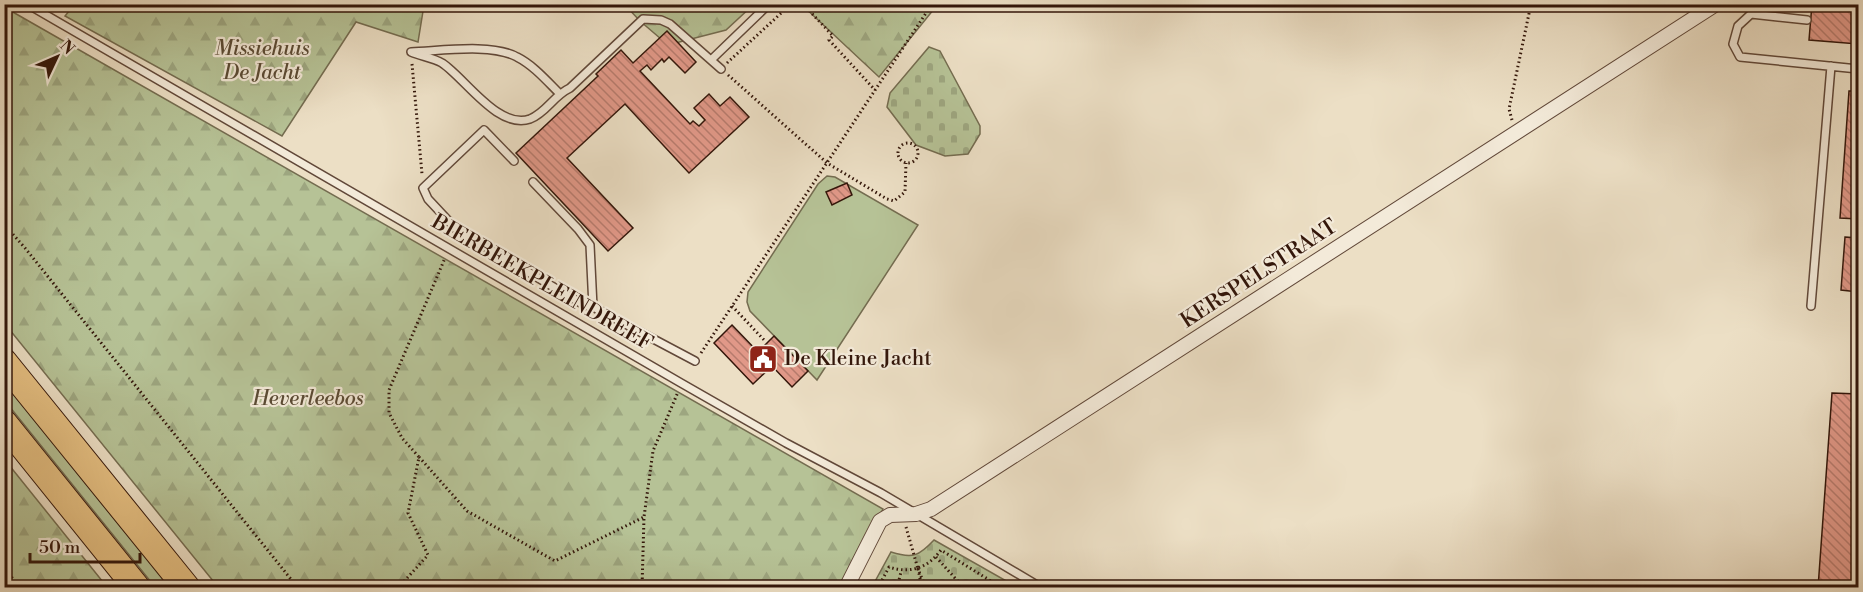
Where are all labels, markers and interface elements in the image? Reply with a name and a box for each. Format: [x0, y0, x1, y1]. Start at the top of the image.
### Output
north arrow [27, 27, 87, 87]
text: N [55, 36, 79, 59]
park label: Missiehuis De Jacht [214, 36, 310, 86]
street label: BIERBEEKPLEINDREEF [426, 209, 657, 357]
street label: KERSPELSTRAAT [1176, 214, 1342, 334]
public building icon: De Kleine Jacht [747, 343, 779, 375]
place label: De Kleine Jacht [784, 346, 932, 372]
park label: Heverleebos [251, 386, 364, 412]
scale bar [30, 526, 140, 564]
text: 50 m [39, 536, 81, 559]

